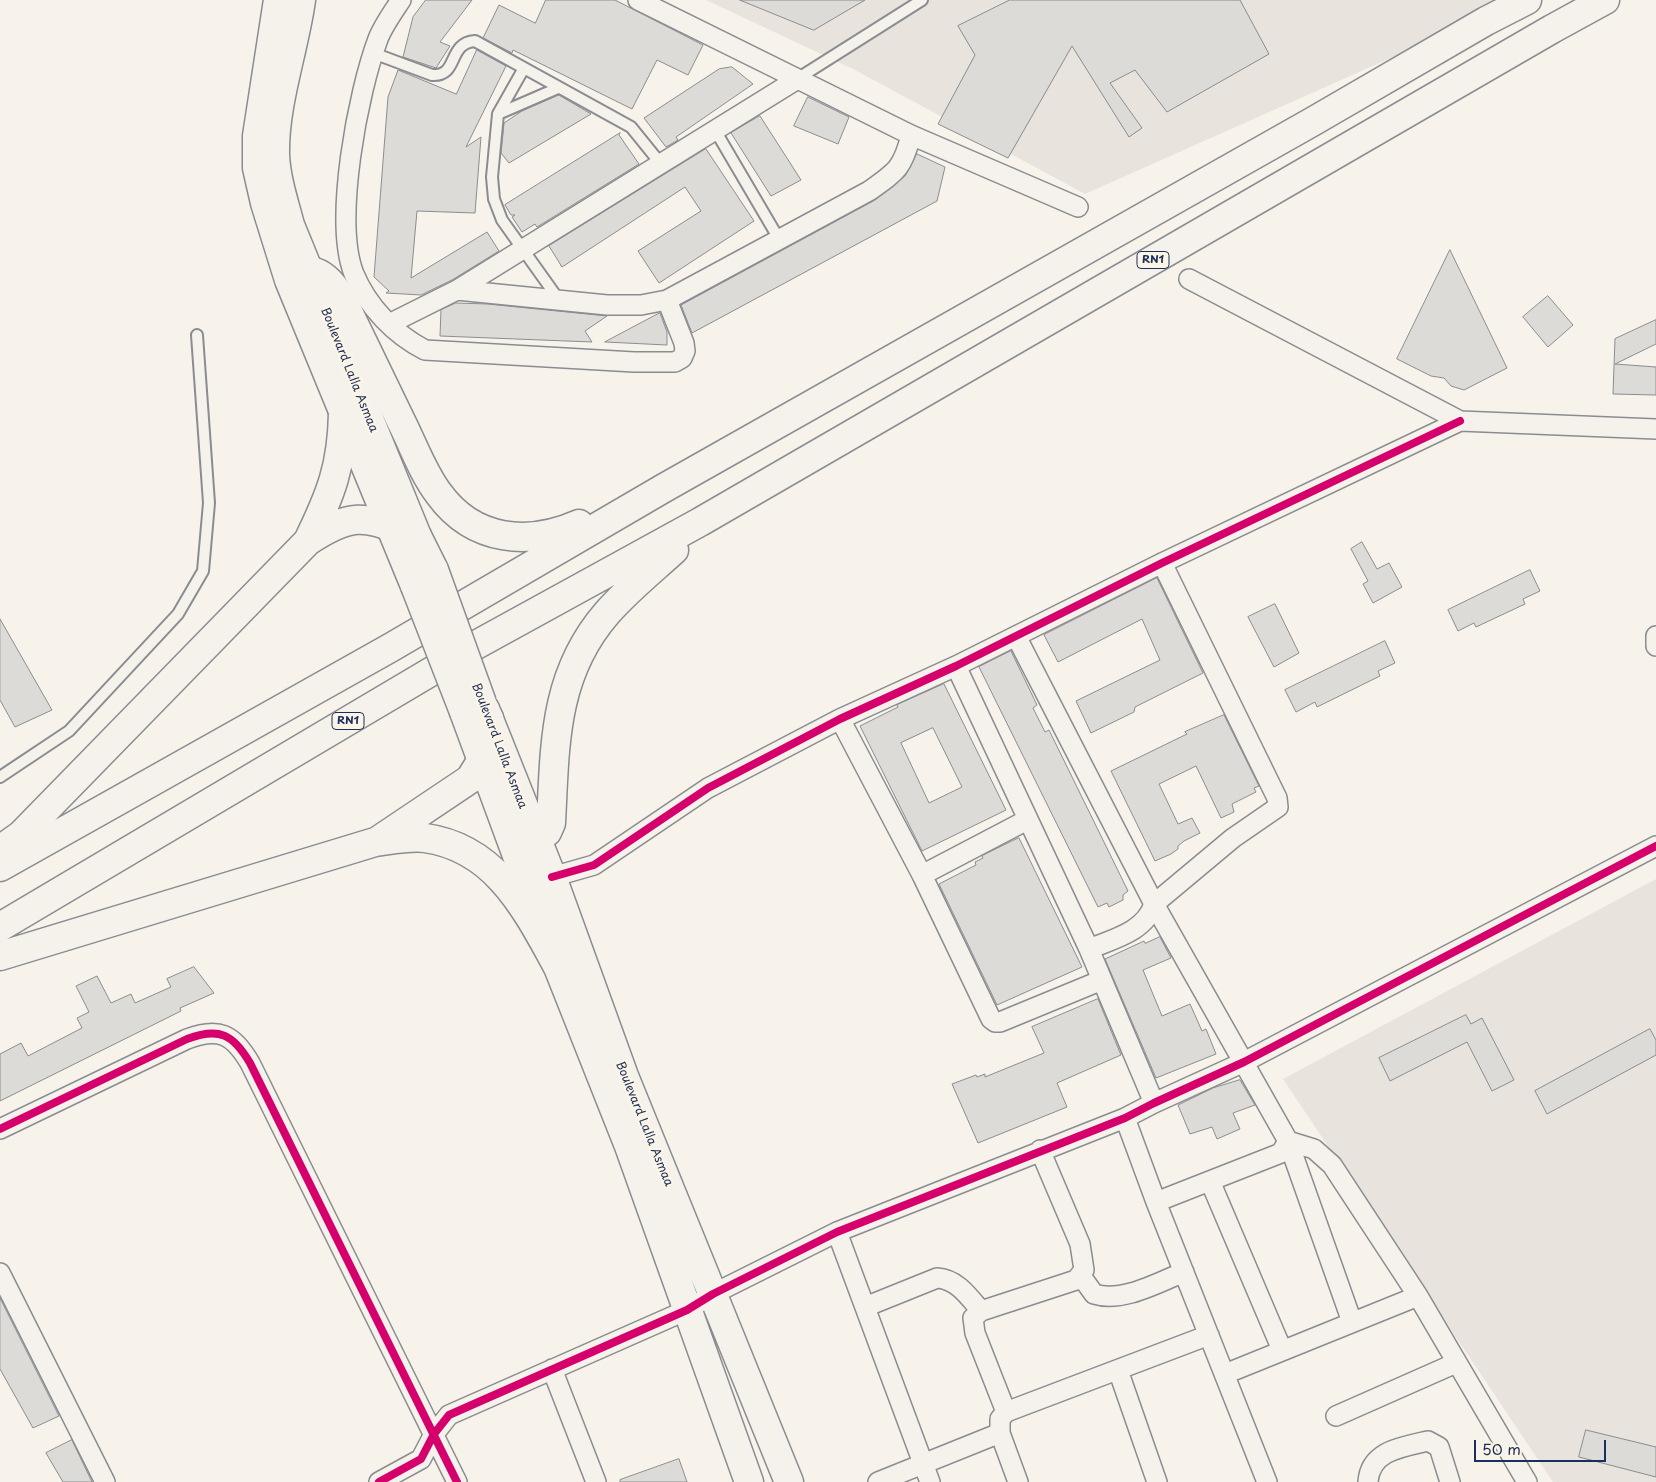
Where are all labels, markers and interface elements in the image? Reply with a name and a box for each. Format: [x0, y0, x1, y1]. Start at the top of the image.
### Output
road number: RN1 [1137, 252, 1169, 268]
street label: Boulevard Lalla Asmaa [317, 305, 381, 435]
street label: Boulevard Lalla Asmaa [468, 681, 530, 811]
road number: RN1 [332, 712, 364, 729]
street label: Boulevard Lalla Asmaa [612, 1059, 676, 1189]
scale bar [1476, 1430, 1608, 1462]
text: 50 m [1482, 1437, 1521, 1460]

